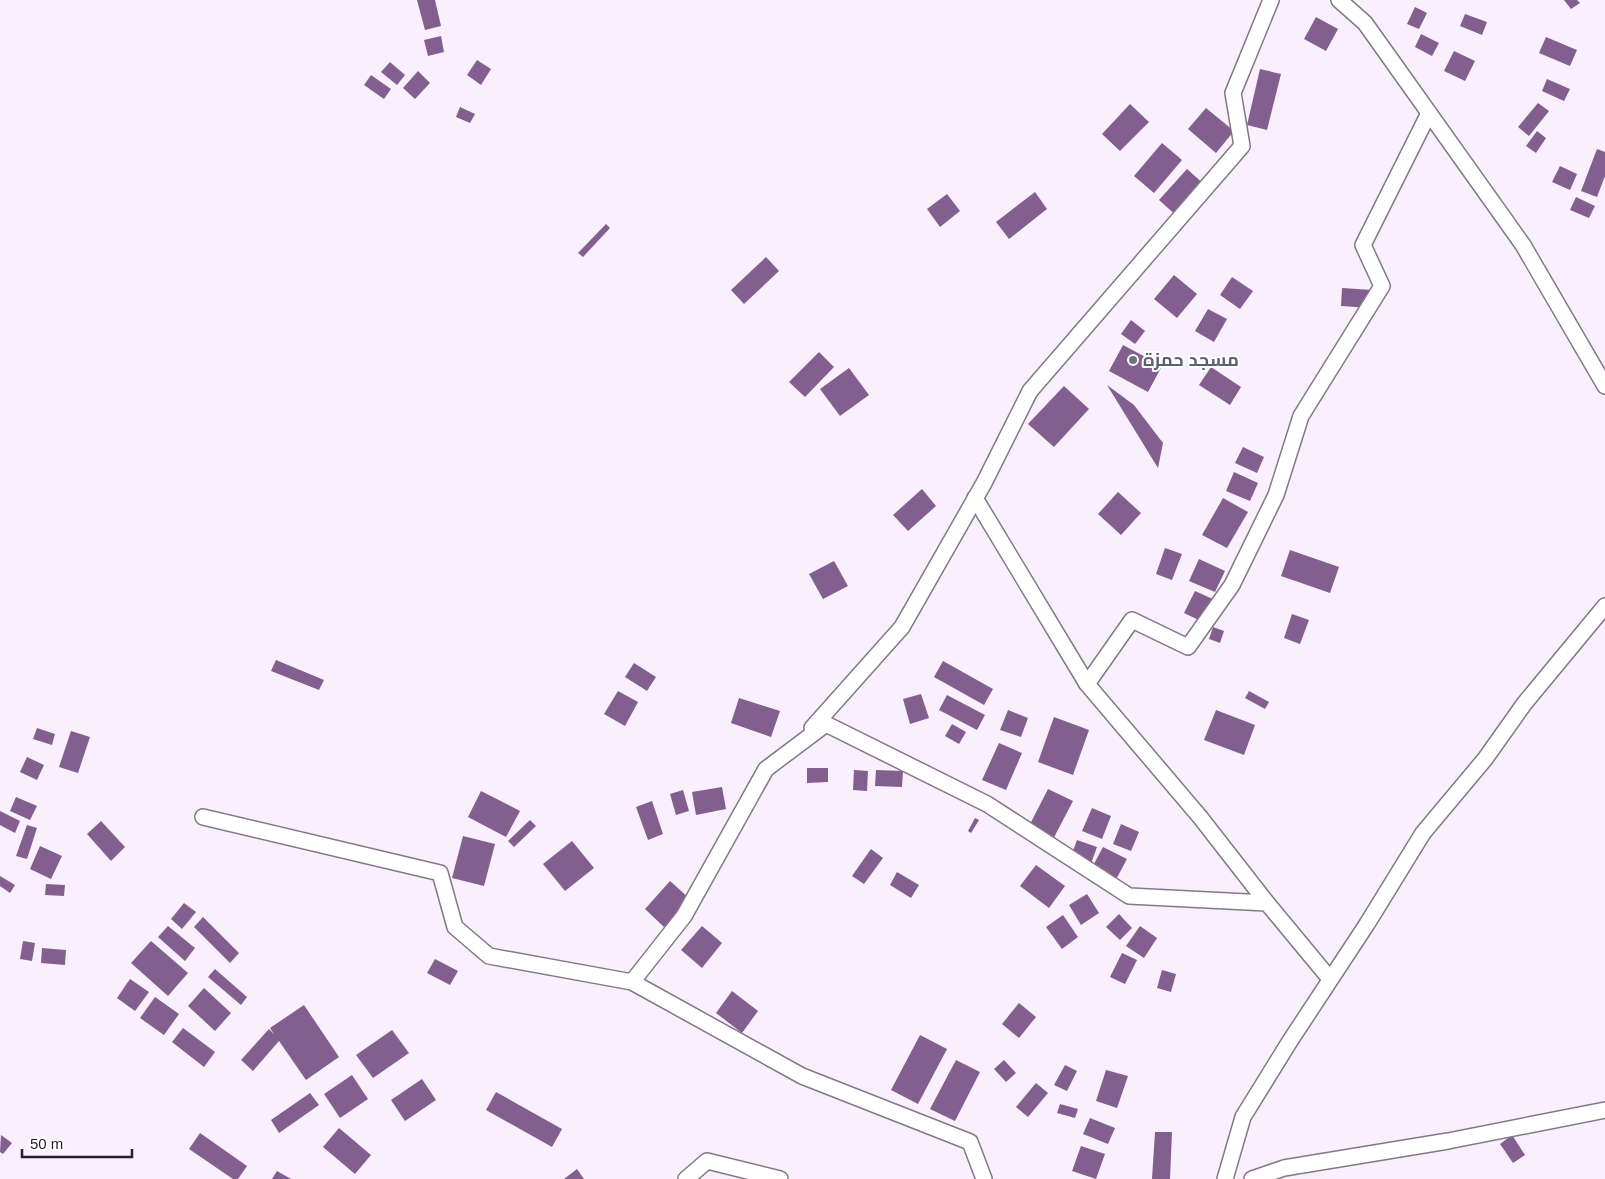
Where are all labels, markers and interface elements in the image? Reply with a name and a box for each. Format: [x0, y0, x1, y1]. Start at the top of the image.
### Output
place label: مسجد حمزة [1143, 350, 1239, 371]
marker: مسجد حمزة [1127, 354, 1139, 366]
scale bar [22, 1126, 132, 1158]
text: 50 m [30, 1135, 63, 1152]

